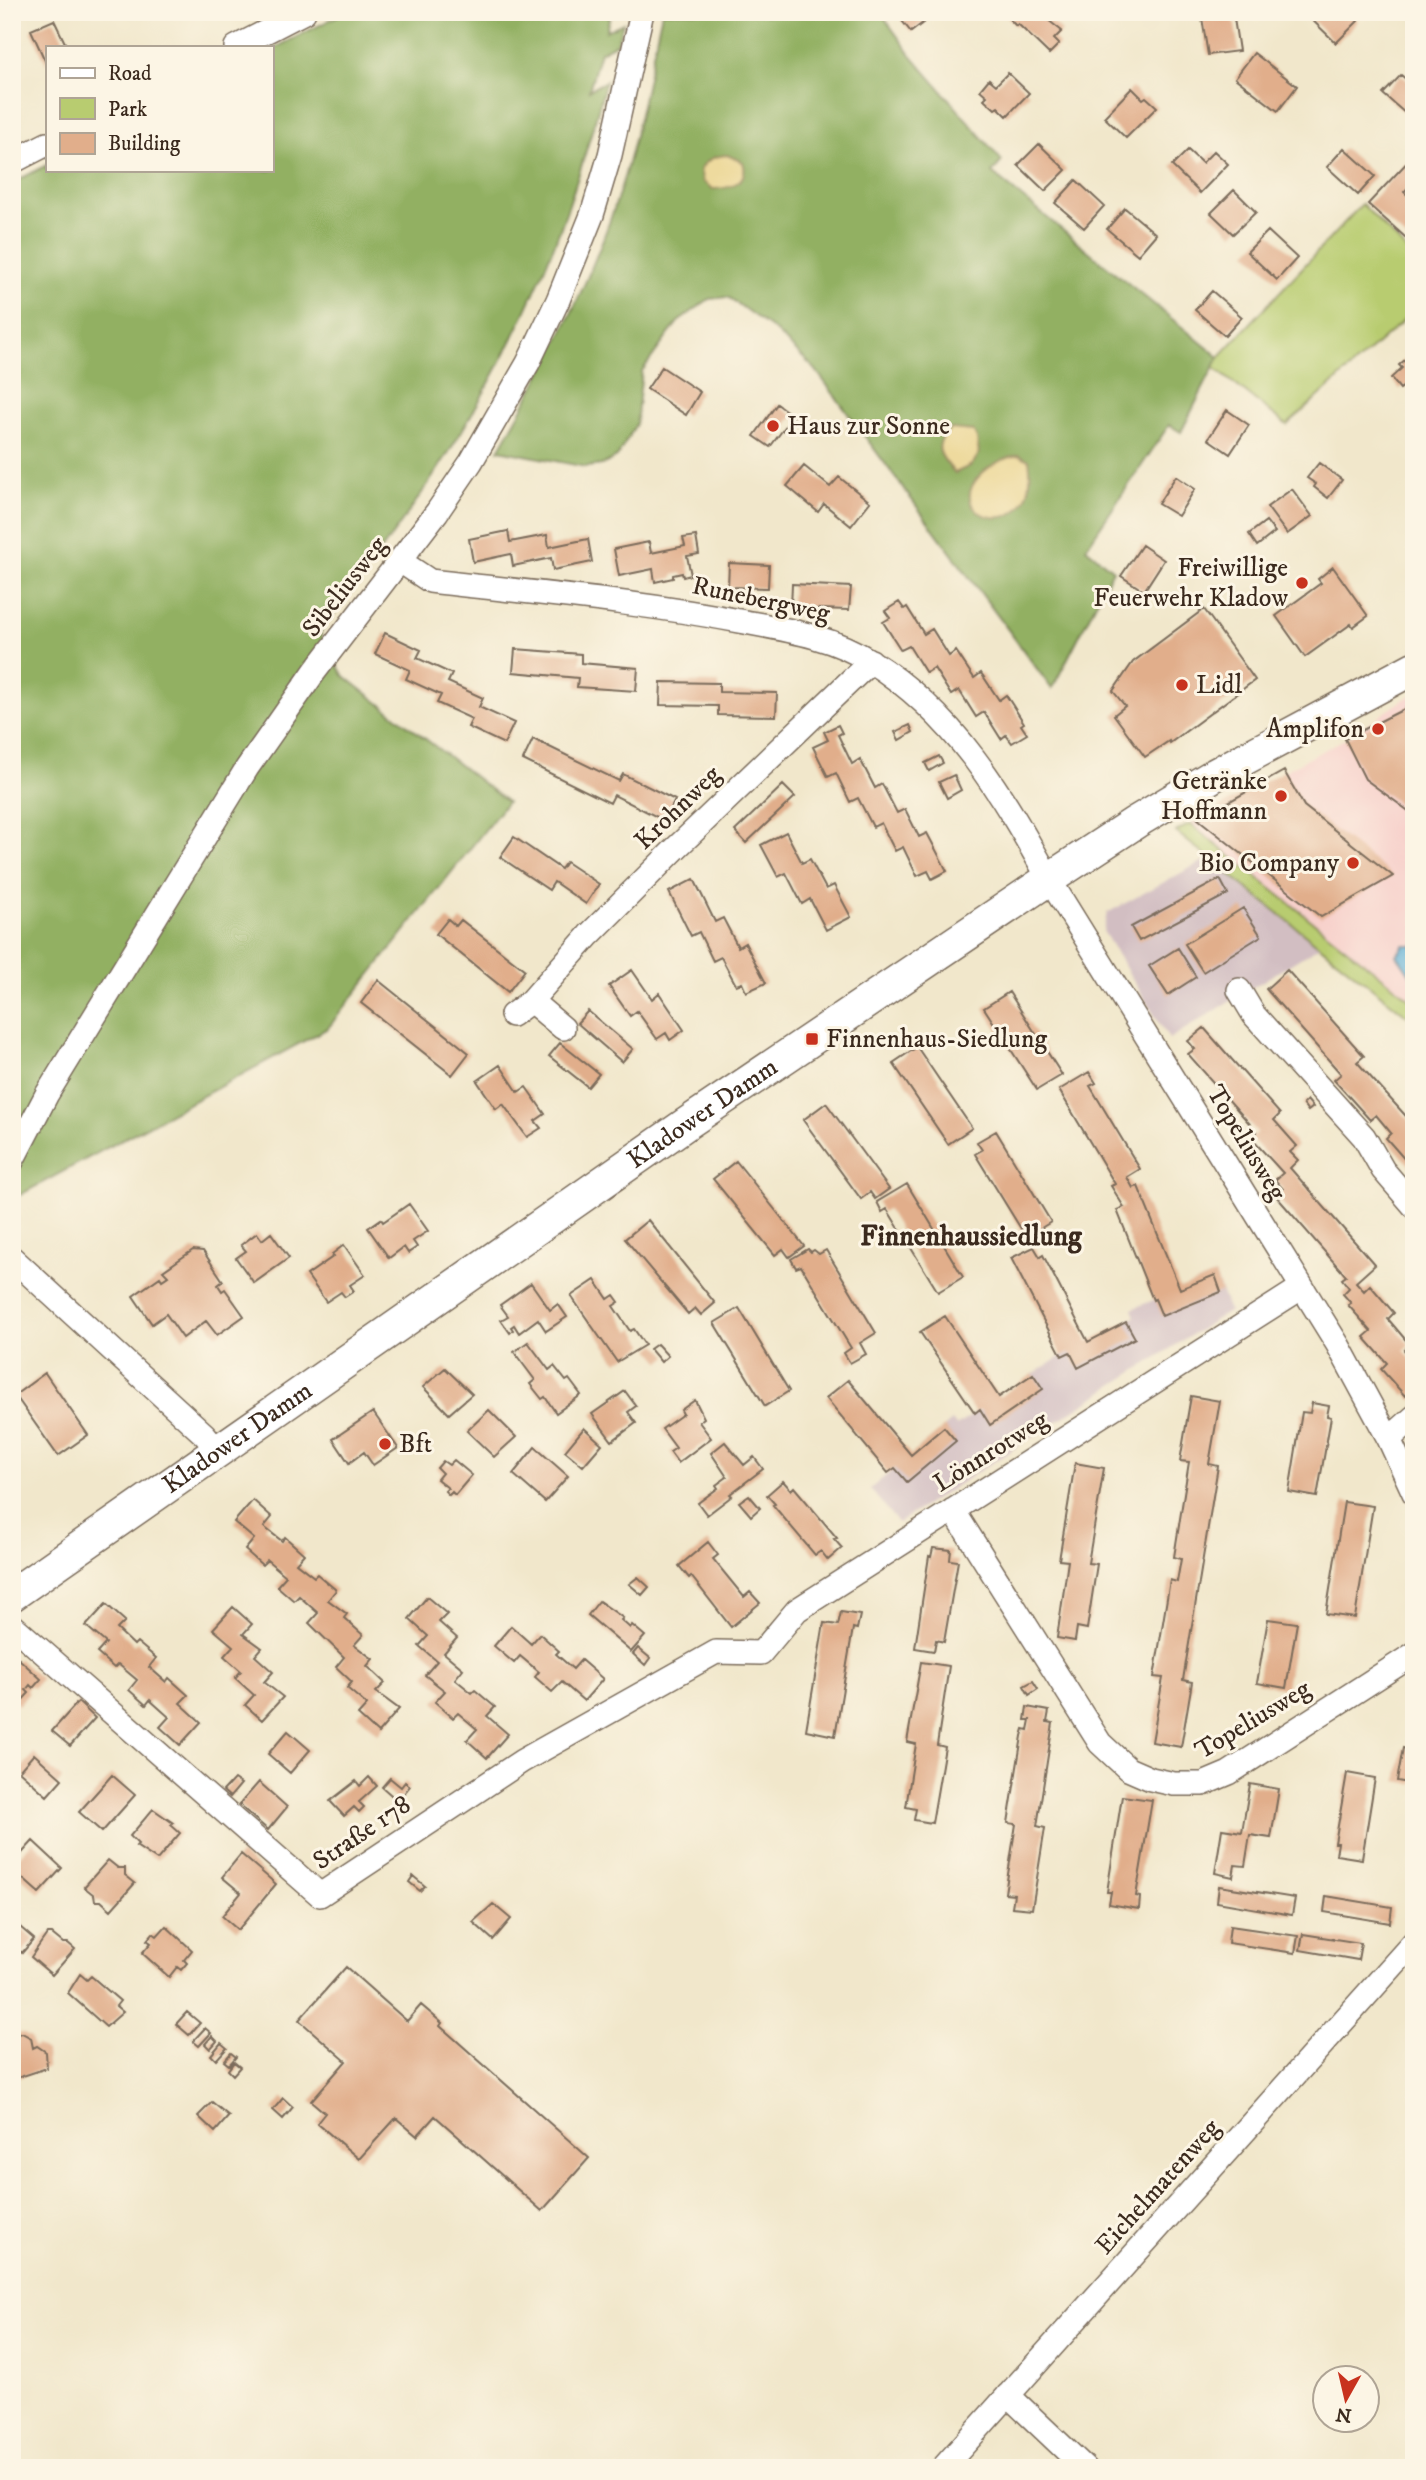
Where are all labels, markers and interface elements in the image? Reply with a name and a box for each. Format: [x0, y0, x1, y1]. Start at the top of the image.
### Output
legend [46, 46, 273, 172]
text: Road [108, 61, 152, 87]
text: Park [108, 97, 148, 123]
text: Building [108, 131, 181, 157]
place label: Haus zur Sonne [787, 410, 950, 443]
marker: Haus zur Sonne [765, 418, 781, 434]
street label: Sibeliusweg [295, 530, 395, 644]
place label: Freiwillige Feuerwehr Kladow [1093, 552, 1288, 615]
street label: Runebergweg [689, 569, 833, 631]
marker: Freiwillige Feuerwehr Kladow [1294, 575, 1310, 591]
place label: Lidl [1196, 669, 1242, 702]
marker: Lidl [1174, 677, 1190, 693]
place label: Amplifon [1266, 713, 1364, 746]
marker: Amplifon [1370, 721, 1386, 737]
street label: Krohnweg [628, 759, 728, 857]
place label: Getränke Hoffmann [1161, 765, 1267, 828]
marker: Getränke Hoffmann [1273, 788, 1289, 804]
place label: Bio Company [1198, 847, 1340, 880]
marker: Bio Company [1345, 855, 1361, 871]
place label: Finnenhaus-Siedlung [826, 1023, 1047, 1056]
marker: Finnenhaus-Siedlung [804, 1031, 820, 1047]
street label: Kladower Damm [621, 1050, 784, 1176]
street label: Topeliusweg [1199, 1079, 1294, 1207]
district label: Finnenhaussiedlung [860, 1219, 1083, 1254]
street label: Kladower Damm [156, 1374, 319, 1501]
street label: Lönnrotweg [927, 1404, 1055, 1500]
place label: Bft [399, 1428, 432, 1461]
marker: Bft [377, 1436, 393, 1452]
street label: Topeliusweg [1189, 1672, 1317, 1767]
street label: Straße 178 [307, 1788, 417, 1878]
street label: Eichelmatenweg [1088, 2112, 1228, 2262]
north arrow [1310, 2364, 1380, 2434]
text: N [1334, 2402, 1353, 2427]

